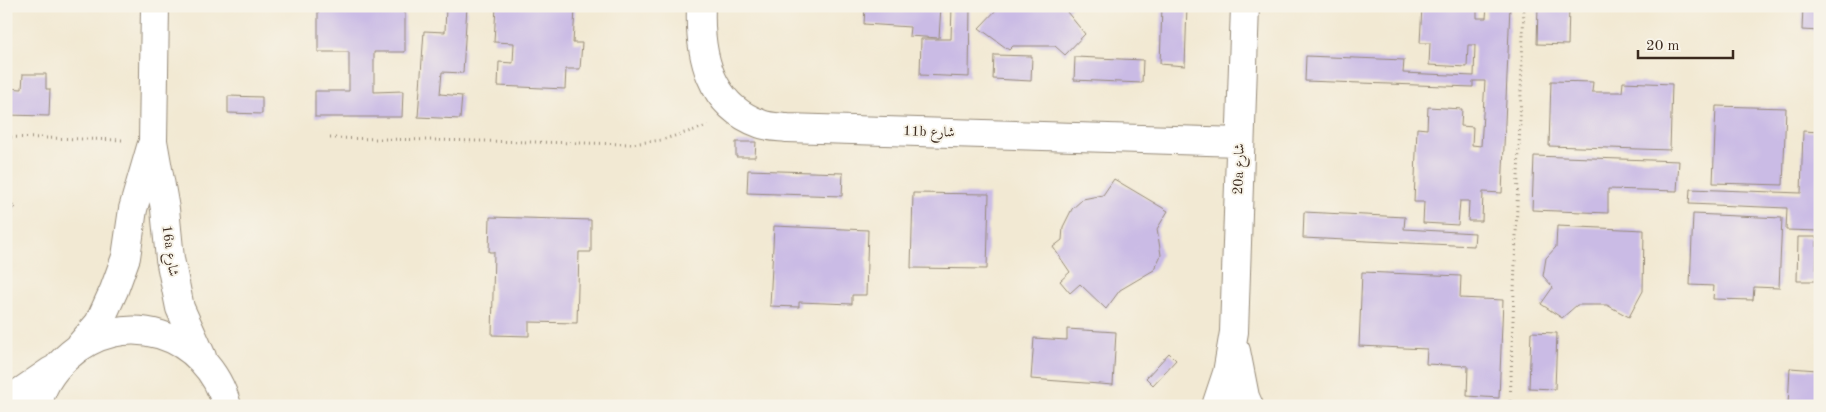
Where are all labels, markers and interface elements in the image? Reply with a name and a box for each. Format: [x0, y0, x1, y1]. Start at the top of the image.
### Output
scale bar [1638, 28, 1734, 60]
text: 20 m [1646, 39, 1680, 54]
street label: 11b شارع [903, 124, 955, 144]
street label: 20a شارع [1231, 143, 1251, 195]
street label: 16a شارع [156, 225, 181, 278]

